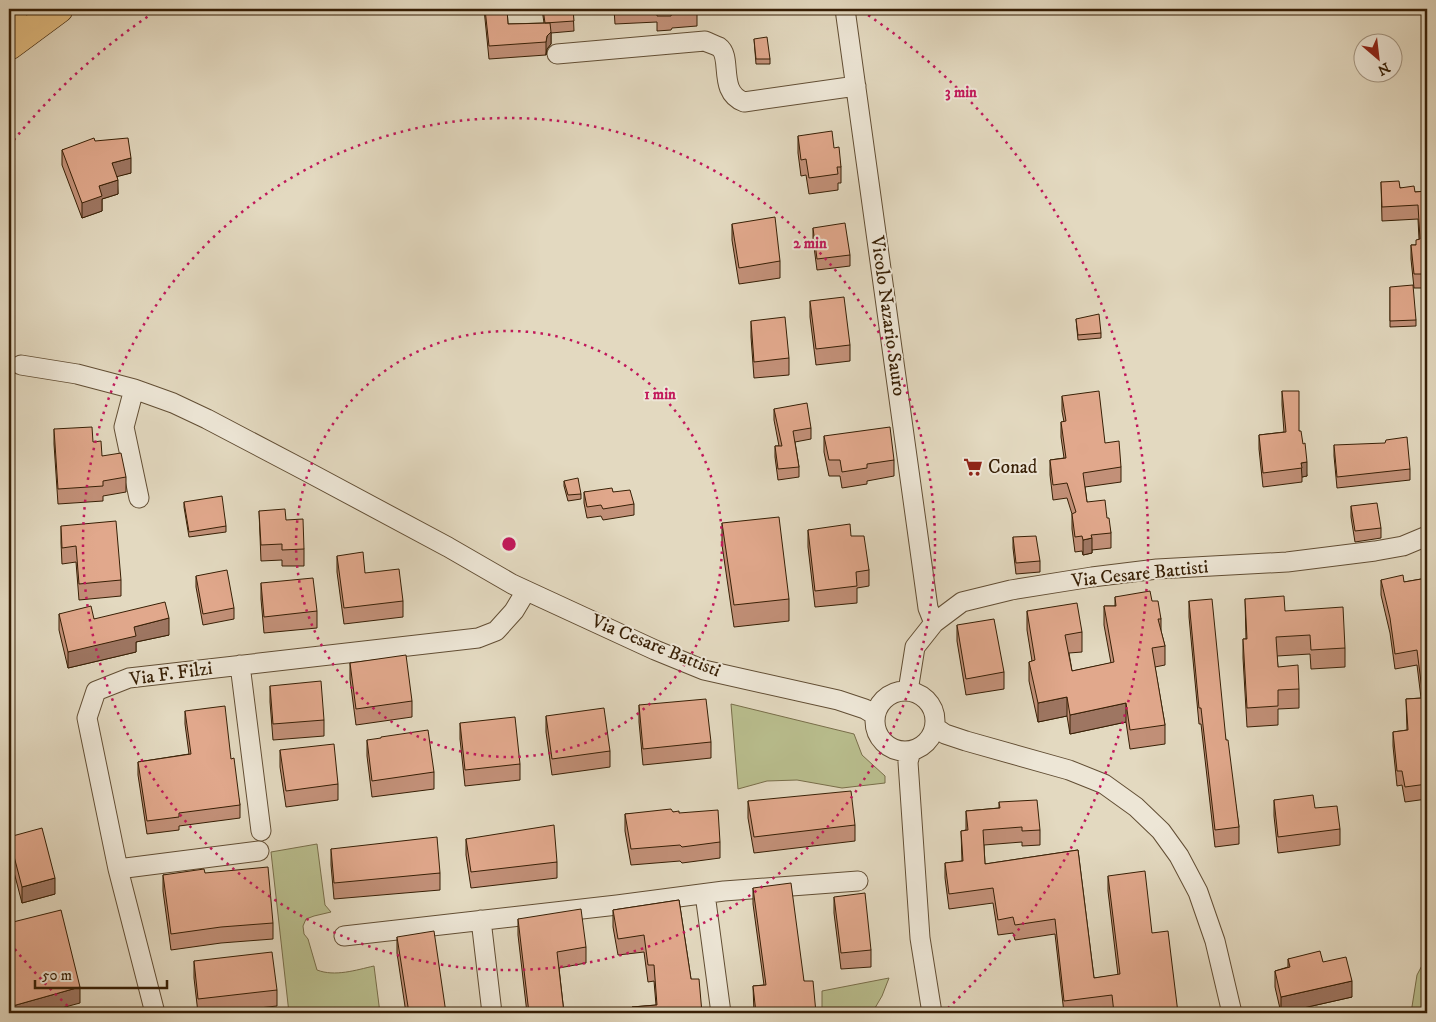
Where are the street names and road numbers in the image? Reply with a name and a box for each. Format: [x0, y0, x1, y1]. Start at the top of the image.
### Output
street label: Vicolo Nazario Sauro [865, 233, 911, 398]
street label: Via Cesare Battisti [1069, 555, 1210, 593]
street label: Via Cesare Battisti [587, 609, 724, 682]
street label: Via F. Filzi [127, 657, 214, 691]

